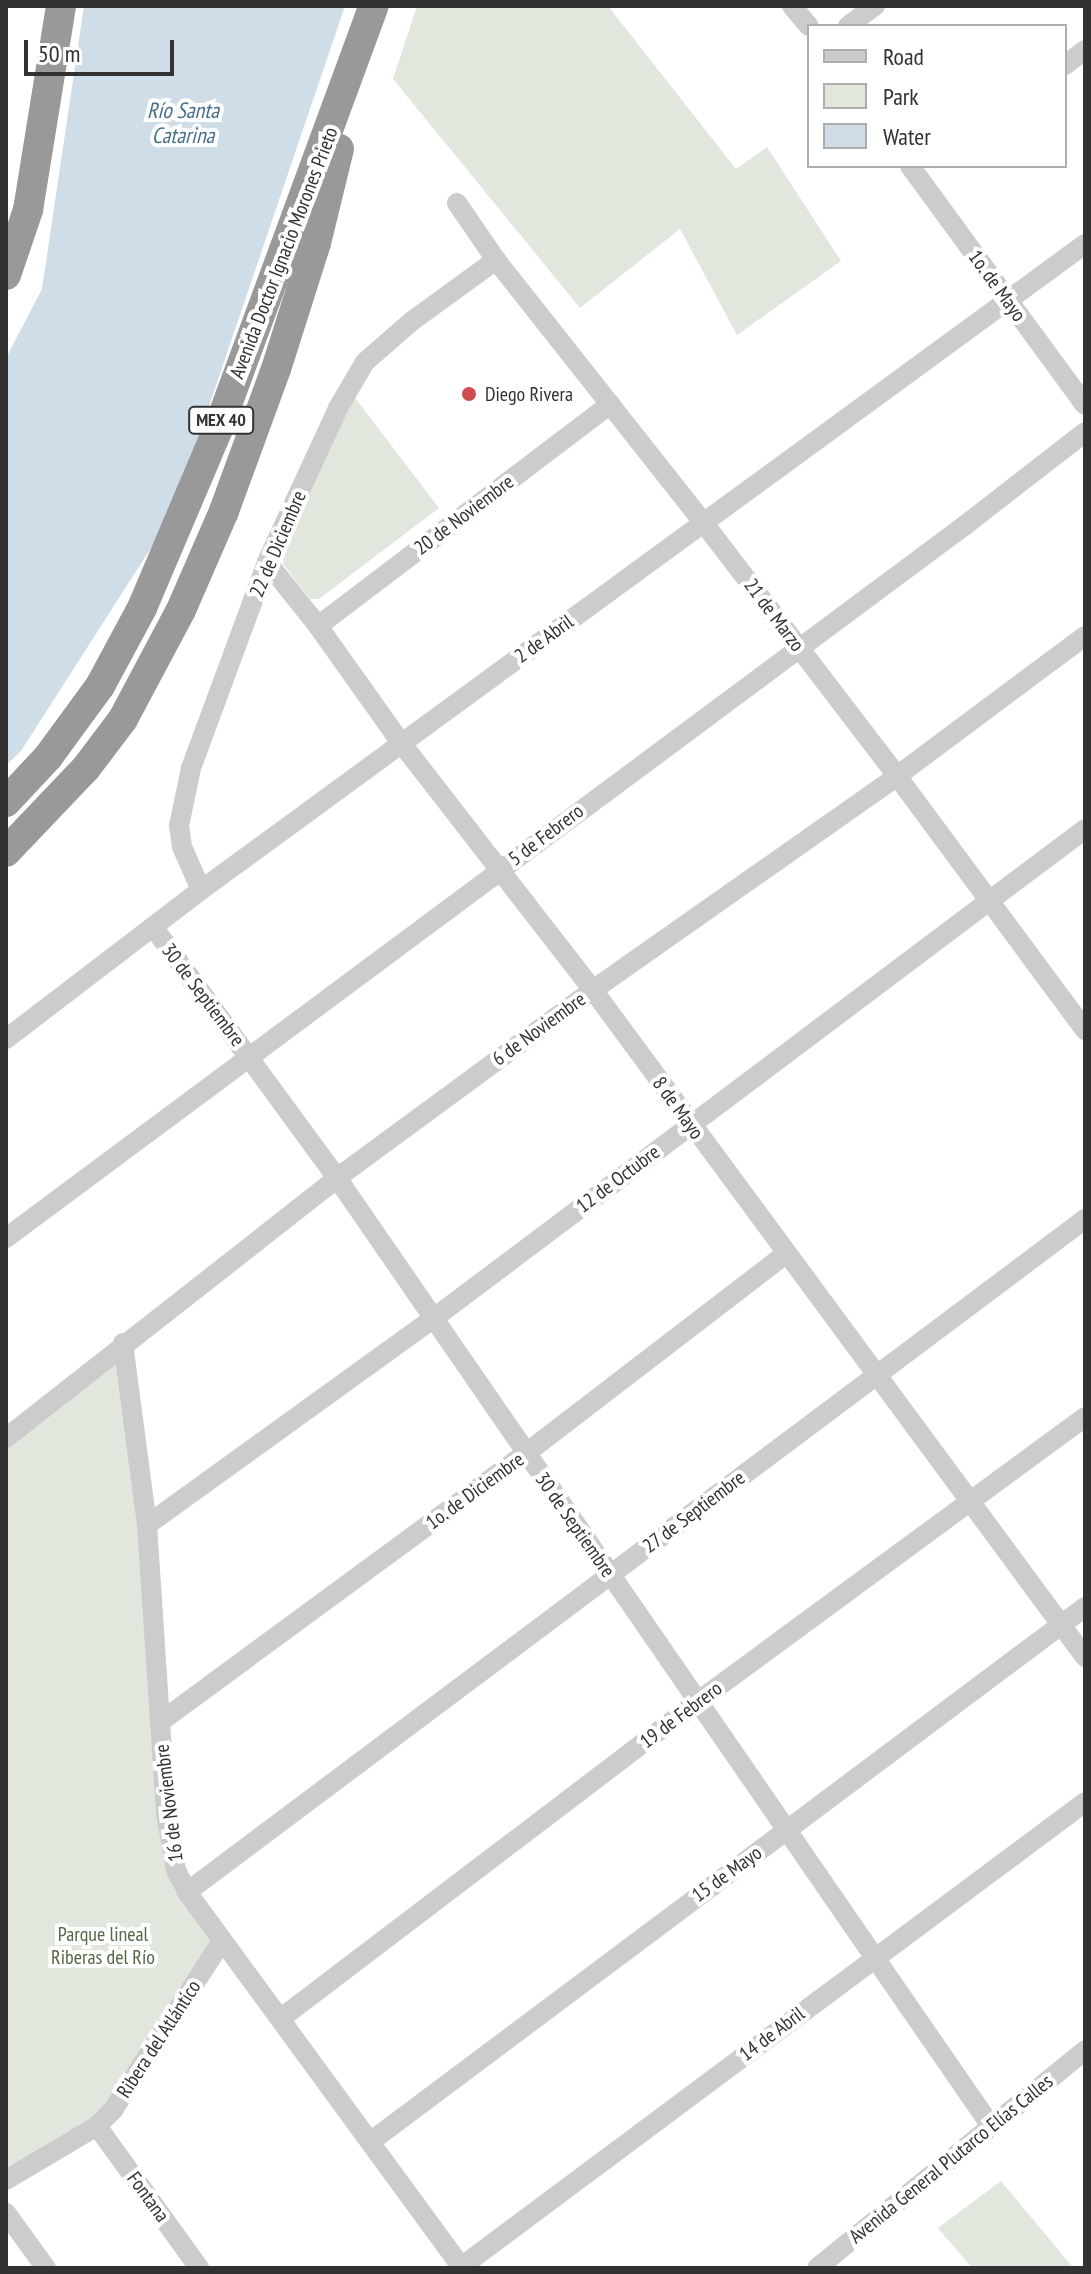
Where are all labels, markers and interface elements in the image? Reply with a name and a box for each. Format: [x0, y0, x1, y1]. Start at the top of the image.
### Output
scale bar [28, 24, 178, 74]
legend [807, 24, 1067, 168]
text: 50 m [38, 38, 80, 69]
text: Road [883, 41, 924, 72]
text: Park [883, 81, 919, 112]
water label: Río Santa Catarina [147, 97, 219, 148]
text: Water [883, 121, 931, 152]
street label: Avenida Doctor Ignacio Morones Prieto [225, 124, 343, 382]
street label: 1o. de Mayo [963, 245, 1031, 327]
place label: Diego Rivera [485, 382, 573, 406]
marker: Diego Rivera [460, 385, 478, 403]
road number: MEX 40 [187, 406, 255, 434]
street label: 20 de Noviembre [409, 470, 519, 560]
street label: 22 de Diciembre [245, 487, 311, 601]
street label: 21 de Marzo [739, 574, 809, 656]
street label: 2 de Abril [510, 610, 578, 668]
street label: 5 de Febrero [504, 799, 588, 871]
street label: 30 de Septiembre [157, 939, 249, 1051]
street label: 6 de Noviembre [488, 987, 590, 1071]
street label: 8 de Mayo [647, 1072, 709, 1144]
street label: 12 de Octubre [572, 1140, 664, 1218]
street label: 1o. de Diciembre [421, 1447, 529, 1535]
street label: 27 de Septiembre [638, 1466, 750, 1558]
street label: 30 de Septiembre [530, 1468, 620, 1582]
street label: 19 de Febrero [635, 1676, 727, 1754]
street label: 16 de Noviembre [150, 1743, 188, 1863]
street label: 15 de Mayo [687, 1841, 767, 1907]
park label: Parque lineal Riberas del Río [51, 1922, 155, 1969]
street label: Ribera del Atlántico [112, 1976, 206, 2102]
street label: 14 de Abril [734, 2002, 810, 2066]
street label: Avenida General Plutarco Elías Calles [844, 2069, 1058, 2249]
street label: Fontana [122, 2167, 174, 2227]

